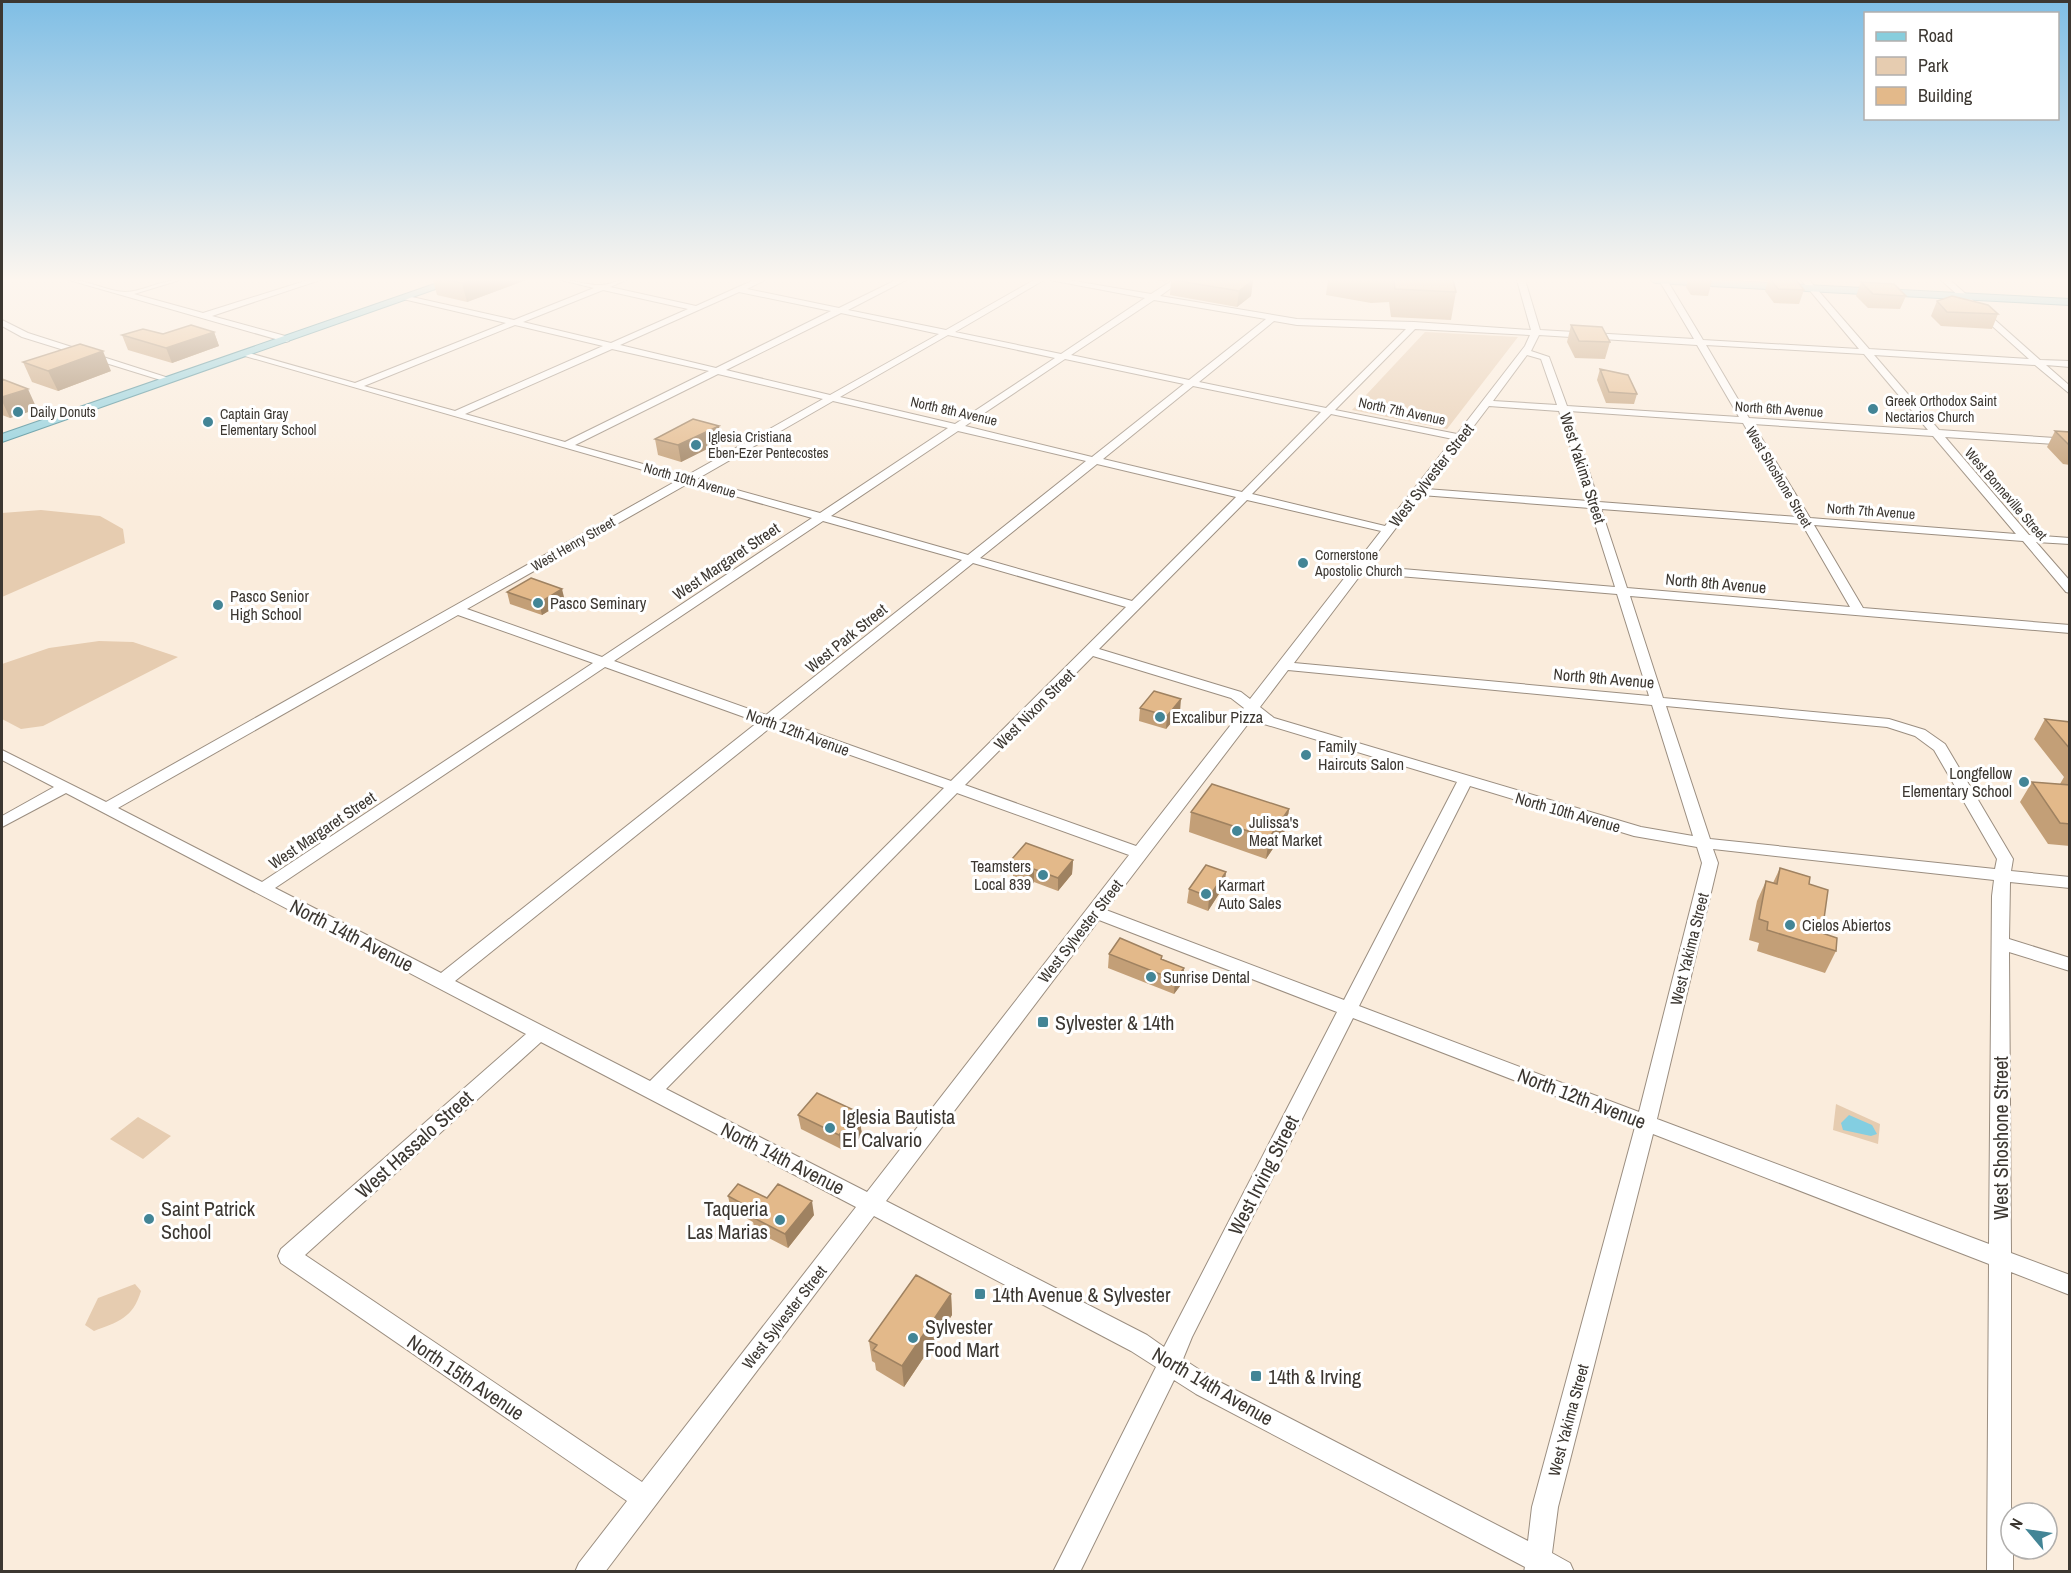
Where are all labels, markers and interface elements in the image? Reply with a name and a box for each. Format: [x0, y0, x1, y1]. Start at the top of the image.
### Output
legend [1864, 12, 2059, 120]
text: Road [1918, 23, 1953, 48]
text: Park [1918, 53, 1949, 78]
text: Building [1918, 83, 1973, 108]
street label: North 8th Avenue [909, 392, 999, 430]
place label: Greek Orthodox Saint Nectarios Church [1885, 392, 1997, 426]
street label: North 7th Avenue [1357, 393, 1447, 429]
street label: North 6th Avenue [1734, 397, 1824, 421]
marker: Greek Orthodox Saint Nectarios Church [1866, 402, 1880, 416]
place label: Daily Donuts [30, 403, 96, 421]
marker: Daily Donuts [11, 405, 25, 419]
place label: Captain Gray Elementary School [220, 405, 316, 439]
street label: West Yakima Street [1555, 410, 1611, 527]
marker: Captain Gray Elementary School [201, 415, 215, 429]
street label: West Sylvester Street [1384, 418, 1479, 531]
street label: West Shoshone Street [1742, 423, 1816, 531]
place label: Iglesia Cristiana Eben-Ezer Pentecostes [708, 428, 829, 462]
marker: Iglesia Cristiana Eben-Ezer Pentecostes [689, 438, 703, 452]
street label: West Bonneville Street [1961, 444, 2051, 544]
street label: North 10th Avenue [642, 458, 738, 502]
street label: North 7th Avenue [1826, 499, 1916, 523]
street label: West Henry Street [528, 513, 618, 575]
street label: West Margaret Street [668, 517, 784, 605]
place label: Cornerstone Apostolic Church [1314, 546, 1402, 580]
marker: Cornerstone Apostolic Church [1296, 556, 1310, 570]
street label: North 8th Avenue [1665, 568, 1767, 598]
place label: Pasco Senior High School [230, 585, 309, 625]
place label: Pasco Seminary [550, 592, 647, 614]
marker: Pasco Seminary [531, 596, 545, 610]
marker: Pasco Senior High School [211, 598, 225, 612]
street label: West Park Street [801, 598, 892, 678]
street label: West Nixon Street [989, 663, 1080, 754]
street label: North 9th Avenue [1553, 663, 1655, 693]
street label: North 12th Avenue [743, 703, 853, 761]
place label: Excalibur Pizza [1172, 706, 1264, 728]
marker: Excalibur Pizza [1153, 710, 1167, 724]
place label: Family Haircuts Salon [1318, 735, 1404, 775]
marker: Family Haircuts Salon [1299, 748, 1313, 762]
place label: Longfellow Elementary School [1902, 762, 2013, 802]
marker: Longfellow Elementary School [2017, 775, 2031, 789]
street label: West Margaret Street [264, 786, 380, 874]
street label: North 10th Avenue [1513, 786, 1623, 838]
place label: Julissa's Meat Market [1249, 811, 1322, 851]
marker: Julissa's Meat Market [1230, 824, 1244, 838]
place label: Teamsters Local 839 [970, 855, 1031, 895]
marker: Teamsters Local 839 [1036, 868, 1050, 882]
street label: West Sylvester Street [1033, 874, 1128, 987]
place label: Karmart Auto Sales [1217, 874, 1281, 914]
marker: Karmart Auto Sales [1199, 887, 1213, 901]
street label: West Yakima Street [1664, 890, 1714, 1008]
street label: North 14th Avenue [285, 892, 419, 978]
place label: Cielos Abiertos [1802, 914, 1891, 936]
marker: Cielos Abiertos [1783, 918, 1797, 932]
place label: Sunrise Dental [1163, 966, 1250, 988]
marker: Sunrise Dental [1144, 970, 1158, 984]
place label: Sylvester & 14th [1055, 1009, 1174, 1036]
marker: Sylvester & 14th [1036, 1015, 1050, 1029]
street label: West Shoshone Street [1987, 1056, 2014, 1220]
street label: North 12th Avenue [1514, 1061, 1650, 1135]
street label: West Hassalo Street [350, 1084, 479, 1204]
place label: Iglesia Bautista El Calvario [842, 1103, 955, 1153]
street label: West Irving Street [1221, 1110, 1305, 1239]
street label: North 14th Avenue [716, 1115, 850, 1201]
marker: Iglesia Bautista El Calvario [823, 1121, 837, 1135]
place label: Saint Patrick School [161, 1195, 256, 1245]
place label: Taqueria Las Marias [687, 1195, 768, 1245]
marker: Saint Patrick School [142, 1212, 156, 1226]
marker: Taqueria Las Marias [773, 1213, 787, 1227]
street label: West Sylvester Street [737, 1260, 832, 1373]
place label: 14th Avenue & Sylvester [992, 1281, 1171, 1308]
marker: 14th Avenue & Sylvester [973, 1287, 987, 1301]
place label: Sylvester Food Mart [925, 1313, 999, 1363]
street label: North 15th Avenue [402, 1328, 530, 1426]
marker: Sylvester Food Mart [906, 1331, 920, 1345]
street label: North 14th Avenue [1148, 1340, 1278, 1432]
street label: West Yakima Street [1542, 1361, 1594, 1479]
place label: 14th & Irving [1268, 1363, 1361, 1390]
marker: 14th & Irving [1249, 1369, 1263, 1383]
north arrow [1999, 1501, 2059, 1561]
text: N [2004, 1514, 2028, 1533]

